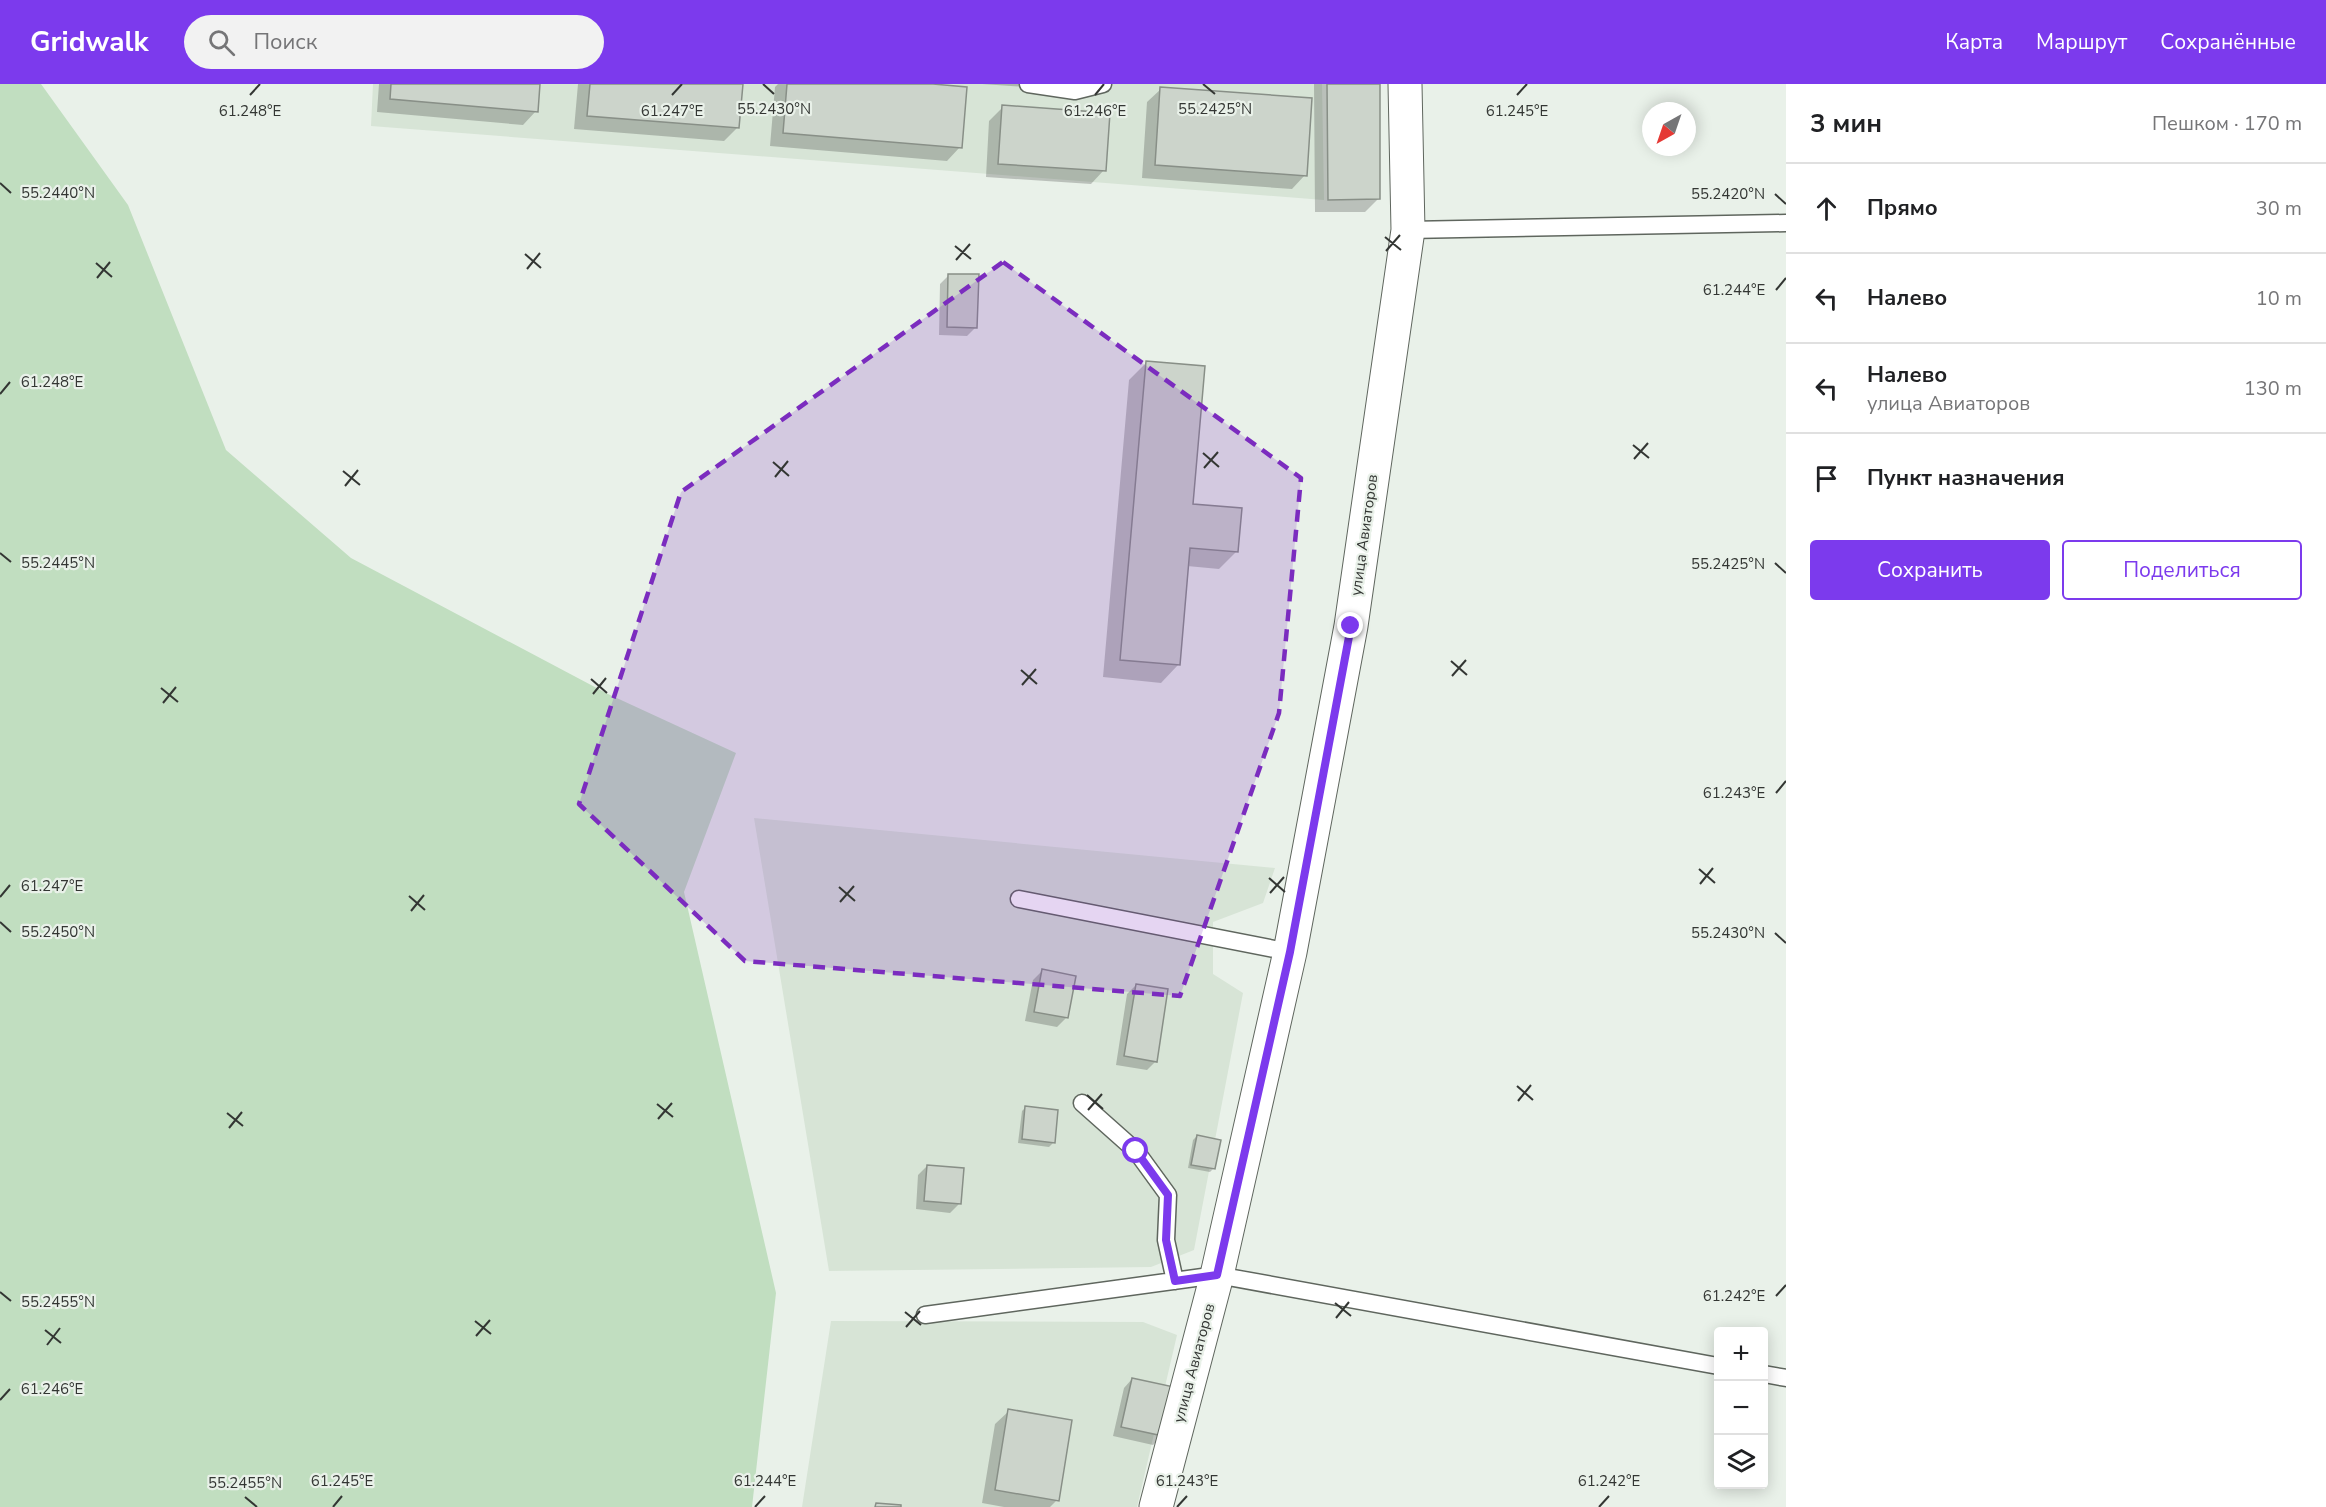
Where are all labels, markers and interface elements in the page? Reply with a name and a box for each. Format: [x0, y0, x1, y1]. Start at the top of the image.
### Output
search box [184, 15, 604, 69]
text: Gridwalk [30, 23, 148, 61]
icon: search [205, 26, 238, 59]
text: Поиск [253, 27, 317, 57]
text: Карта [1945, 28, 2003, 56]
text: Маршрут [2036, 28, 2127, 56]
text: Сохранённые [2160, 28, 2296, 56]
text: 55.2430°N [737, 99, 811, 119]
text: 55.2425°N [1178, 99, 1252, 119]
text: 61.248°E [219, 101, 281, 121]
text: 61.247°E [641, 101, 703, 121]
text: 61.246°E [1064, 101, 1126, 121]
text: 61.245°E [1486, 101, 1548, 121]
north arrow [1642, 102, 1696, 156]
text: 3 мин [1810, 106, 1882, 141]
text: Пешком · 170 m [2152, 110, 2302, 137]
text: 55.2440°N [21, 183, 95, 203]
text: 55.2420°N [1691, 184, 1765, 204]
icon: ahead [1810, 192, 1843, 225]
text: Прямо [1867, 193, 1938, 223]
text: 30 m [2256, 195, 2302, 222]
text: 61.244°E [1703, 280, 1765, 300]
icon: left [1810, 282, 1843, 315]
text: Налево [1867, 283, 1947, 313]
text: 10 m [2256, 285, 2302, 312]
text: Налево [1867, 360, 1947, 390]
text: 61.248°E [21, 372, 83, 392]
icon: left [1810, 372, 1843, 405]
text: 130 m [2244, 375, 2302, 402]
text: улица Авиаторов [1867, 390, 2030, 417]
icon: arrive [1810, 462, 1843, 495]
text: Пункт назначения [1867, 463, 2065, 493]
street label: улица Авиаторов [1346, 473, 1382, 597]
button: Сохранить [1810, 540, 2050, 600]
button: Поделиться [2062, 540, 2302, 600]
text: 55.2445°N [21, 553, 95, 573]
text: 55.2425°N [1691, 554, 1765, 574]
route end [1337, 612, 1363, 638]
text: 61.243°E [1703, 783, 1765, 803]
text: 61.247°E [21, 876, 83, 896]
text: 55.2450°N [21, 922, 95, 942]
text: 55.2430°N [1691, 923, 1765, 943]
route start [1122, 1137, 1148, 1163]
text: 61.242°E [1703, 1286, 1765, 1306]
text: 55.2455°N [21, 1292, 95, 1312]
street label: улица Авиаторов [1169, 1301, 1219, 1425]
map controls [1714, 1327, 1768, 1489]
button: + [1714, 1327, 1768, 1381]
text: 61.246°E [21, 1379, 83, 1399]
button: − [1714, 1381, 1768, 1435]
button: layers [1714, 1435, 1768, 1489]
text: 61.245°E [311, 1471, 373, 1491]
text: 61.244°E [734, 1471, 796, 1491]
text: 61.243°E [1156, 1471, 1218, 1491]
text: 61.242°E [1578, 1471, 1640, 1491]
text: 55.2455°N [208, 1473, 282, 1493]

